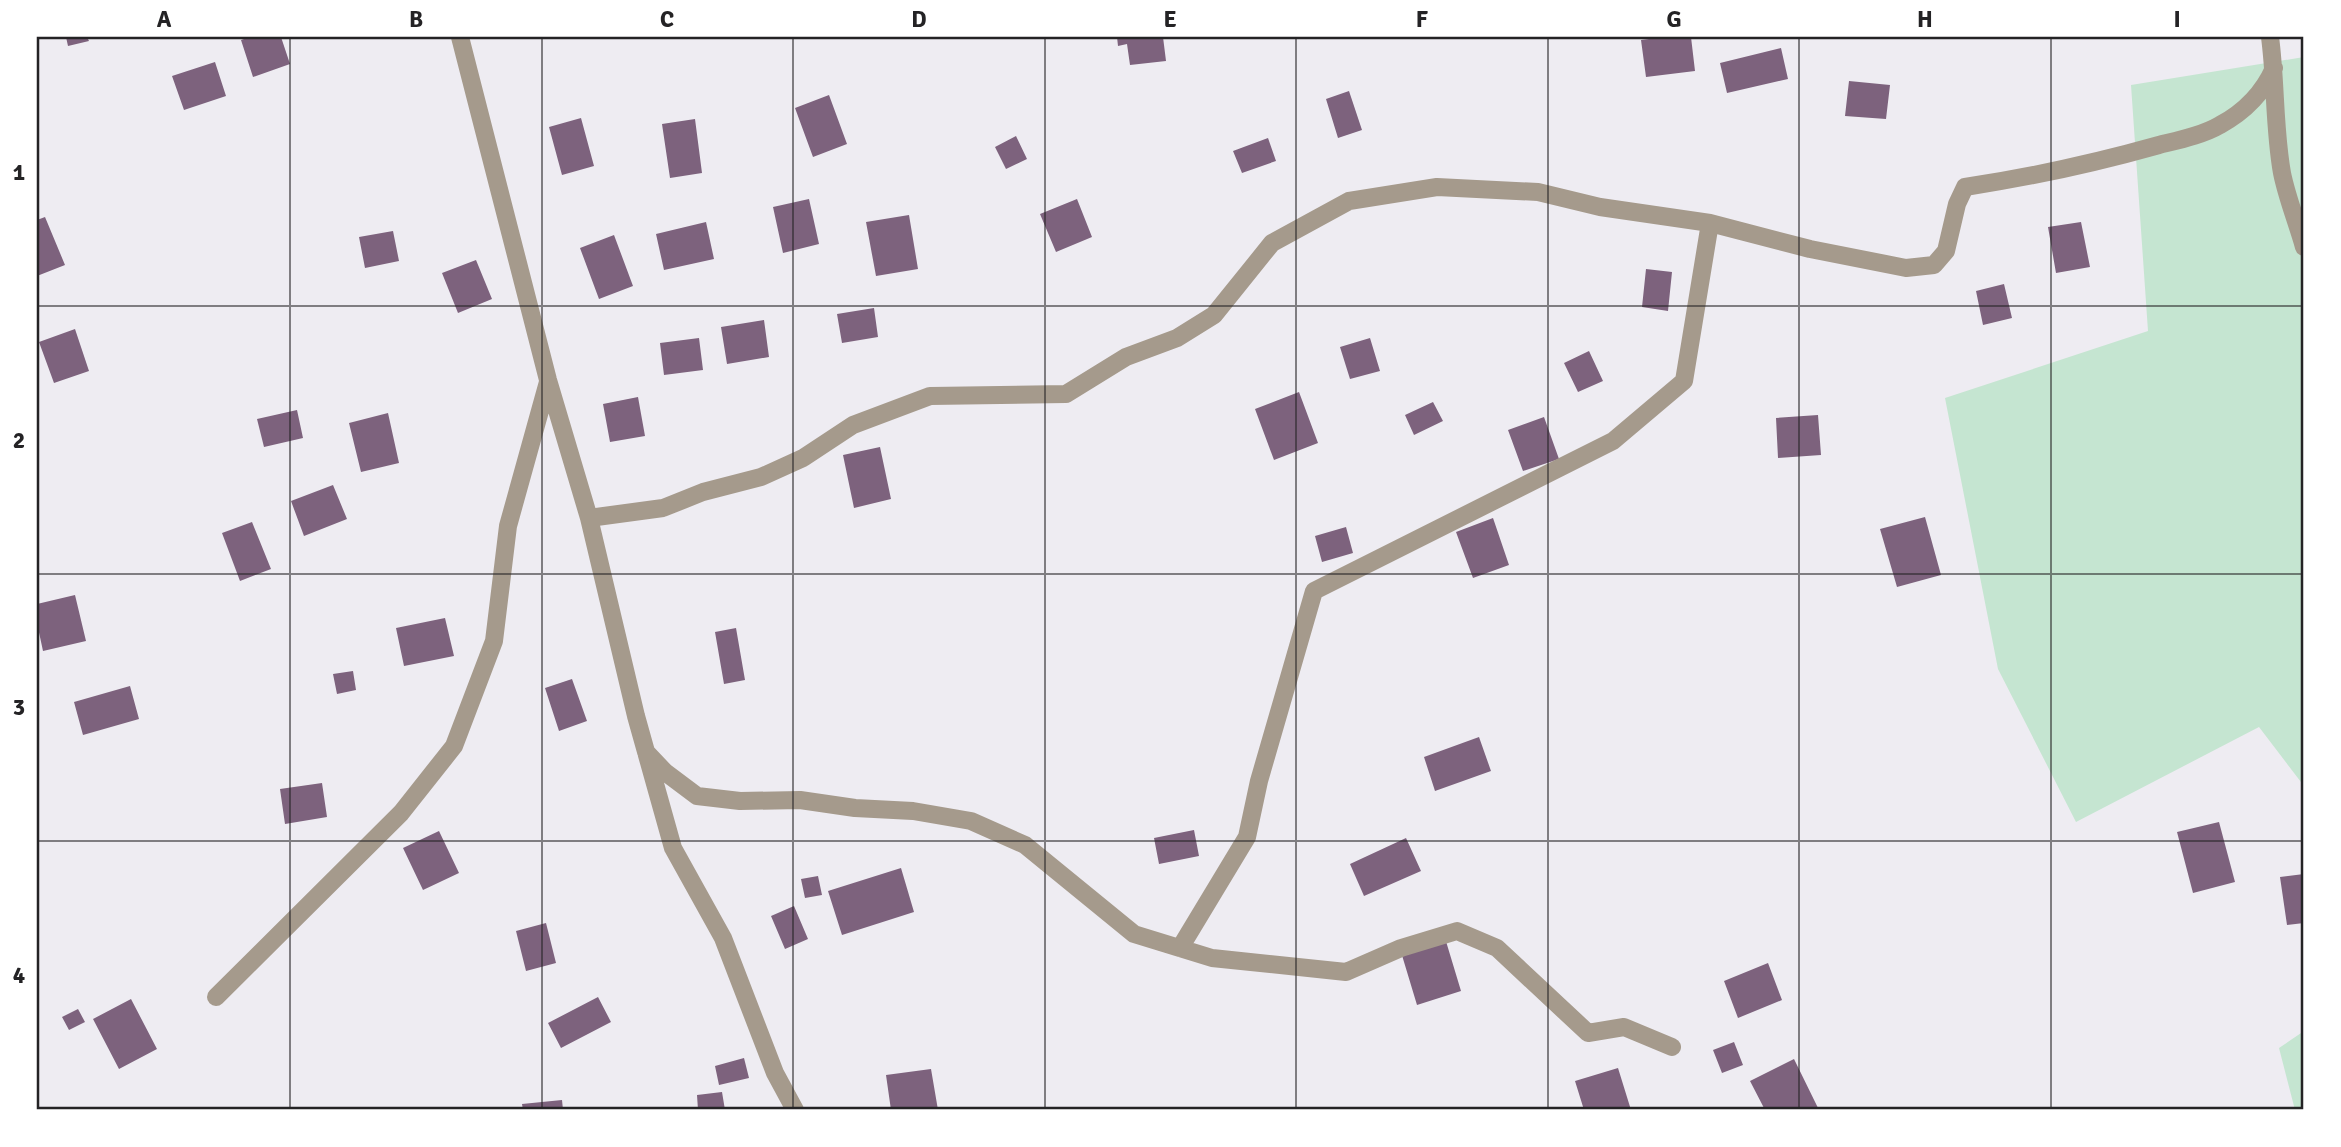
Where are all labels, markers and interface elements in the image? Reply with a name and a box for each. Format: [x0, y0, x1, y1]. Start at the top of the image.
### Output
text: A [157, 5, 172, 34]
text: B [409, 5, 423, 34]
text: C [660, 5, 674, 34]
text: D [911, 5, 927, 34]
text: E [1163, 5, 1177, 34]
text: F [1416, 5, 1428, 34]
text: G [1666, 5, 1682, 34]
text: H [1917, 5, 1933, 34]
text: I [2173, 5, 2181, 34]
text: 1 [13, 158, 25, 187]
text: 2 [13, 426, 25, 455]
text: 3 [13, 693, 25, 722]
text: 4 [13, 961, 25, 990]

